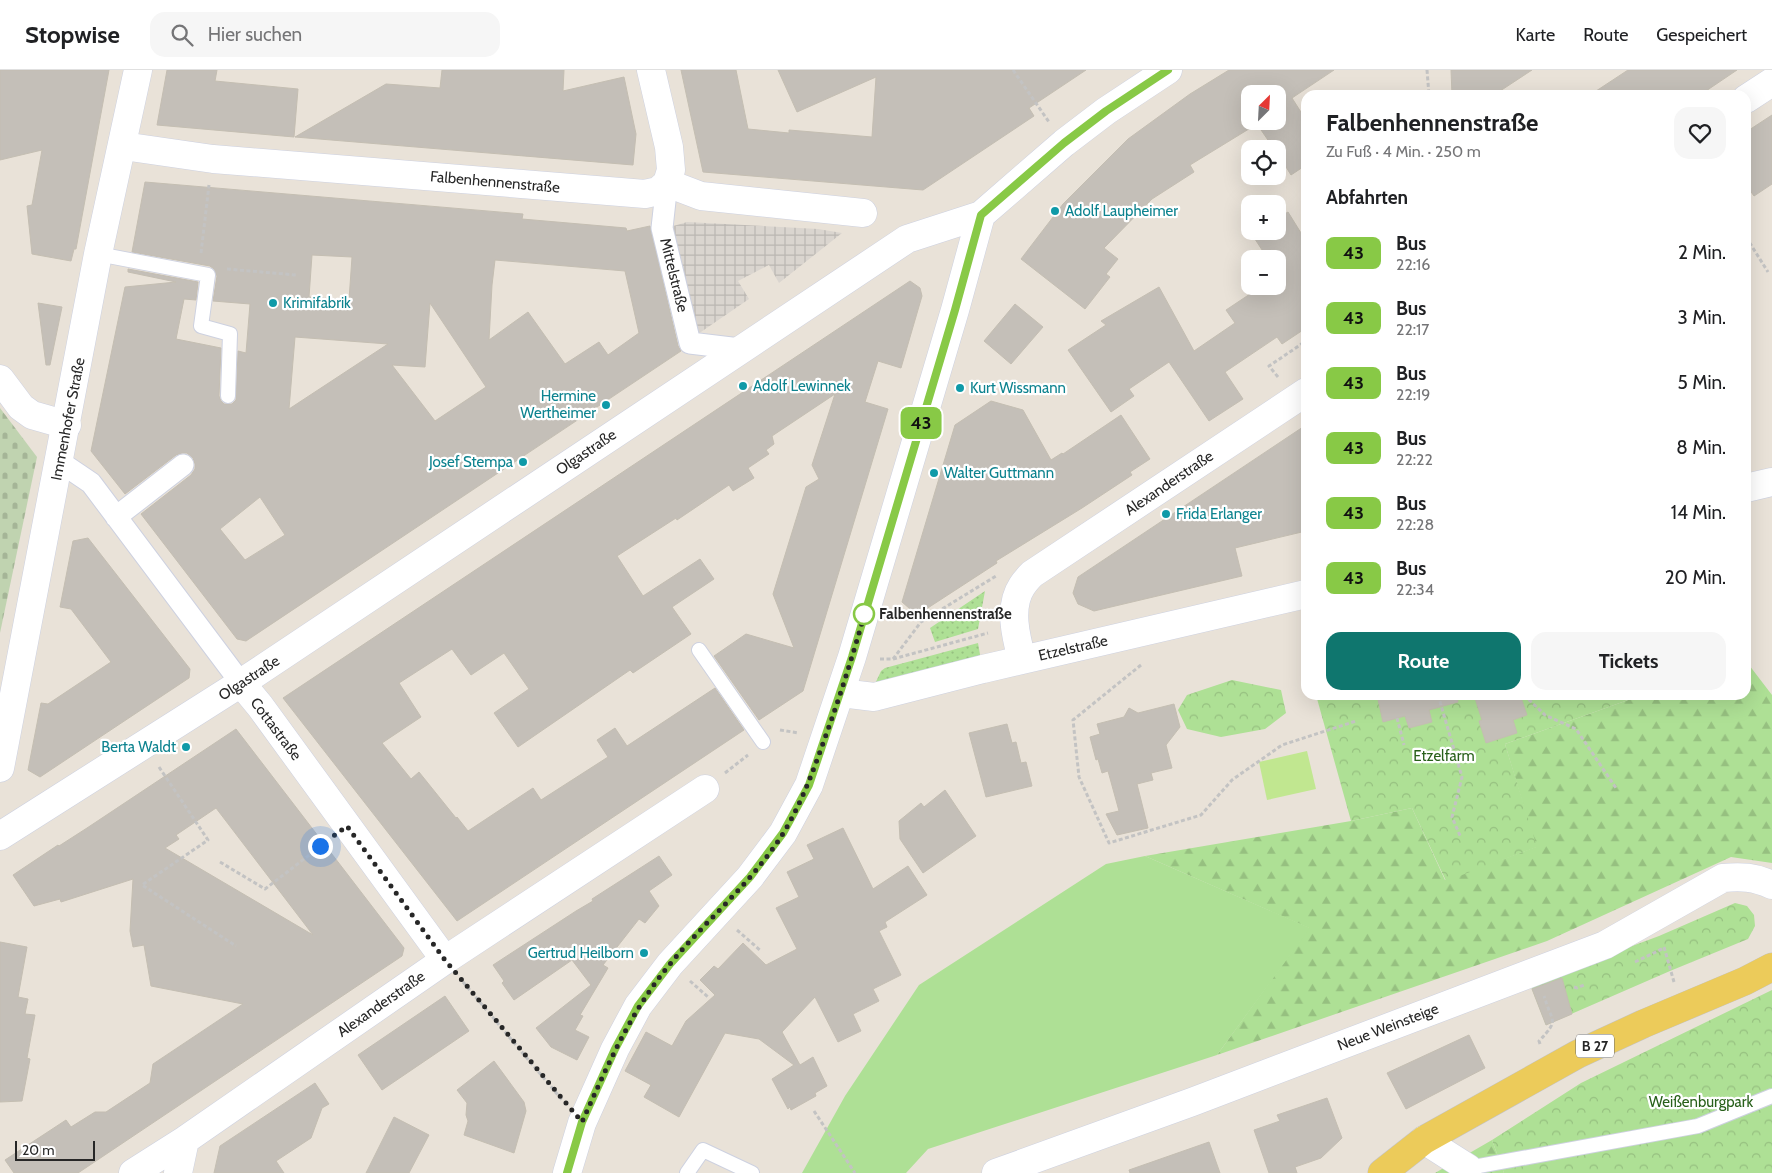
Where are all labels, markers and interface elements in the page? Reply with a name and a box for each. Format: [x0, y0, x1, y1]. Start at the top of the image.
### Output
search box [150, 12, 500, 57]
text: Stopwise [25, 20, 120, 49]
icon: search [168, 21, 196, 49]
text: Hier suchen [208, 23, 302, 46]
text: Karte [1516, 24, 1555, 46]
text: Route [1583, 24, 1628, 46]
text: Gespeichert [1656, 24, 1747, 46]
north arrow [1241, 85, 1286, 130]
map controls [1241, 85, 1286, 295]
button: heart [1674, 107, 1726, 159]
text: Falbenhennenstraße [1326, 108, 1538, 137]
button: locate [1241, 140, 1286, 185]
text: Zu Fuß · 4 Min. · 250 m [1326, 142, 1481, 161]
street label: Falbenhennenstraße [429, 167, 561, 197]
text: Abfahrten [1326, 186, 1408, 209]
button: + [1241, 195, 1286, 240]
place label: Adolf Laupheimer [1065, 202, 1178, 220]
marker: Adolf Laupheimer [1049, 205, 1061, 217]
text: Bus [1396, 232, 1426, 255]
street label: Mittelstraße [656, 236, 692, 314]
text: 2 Min. [1678, 241, 1726, 264]
text: 43 [1343, 242, 1364, 264]
button: − [1241, 250, 1286, 295]
text: 22:16 [1396, 255, 1430, 274]
place label: Krimifabrik [283, 294, 351, 312]
marker: Krimifabrik [267, 297, 279, 309]
text: Bus [1396, 297, 1426, 320]
text: 3 Min. [1678, 306, 1726, 329]
text: 43 [1343, 307, 1364, 329]
text: 22:17 [1396, 320, 1429, 339]
street label: Immenhofer Straße [47, 356, 89, 482]
text: Bus [1396, 362, 1426, 385]
text: 5 Min. [1678, 371, 1726, 394]
text: 43 [1343, 372, 1364, 394]
place label: Adolf Lewinnek [753, 377, 851, 395]
place label: Kurt Wissmann [970, 379, 1066, 397]
marker: Adolf Lewinnek [737, 380, 749, 392]
marker: Kurt Wissmann [954, 382, 966, 394]
text: 22:19 [1396, 385, 1430, 404]
place label: Hermine Wertheimer [520, 387, 596, 422]
marker: Hermine Wertheimer [600, 399, 612, 411]
line badge: 43 [898, 407, 944, 439]
text: 43 [911, 412, 931, 434]
street label: Olgastraße [552, 425, 620, 479]
text: Bus [1396, 427, 1426, 450]
text: 8 Min. [1676, 436, 1726, 459]
text: 43 [1343, 437, 1364, 459]
street label: Alexanderstraße [1121, 447, 1217, 519]
text: 22:22 [1396, 450, 1433, 469]
place label: Josef Stempa [428, 453, 514, 471]
marker: Josef Stempa [517, 456, 529, 468]
place label: Walter Guttmann [944, 464, 1054, 482]
marker: Walter Guttmann [928, 467, 940, 479]
text: Bus [1396, 492, 1426, 515]
text: 14 Min. [1671, 501, 1726, 524]
text: 43 [1343, 502, 1364, 524]
place label: Frida Erlanger [1176, 505, 1262, 523]
marker: Frida Erlanger [1160, 508, 1172, 520]
text: 22:28 [1396, 515, 1434, 534]
text: Bus [1396, 557, 1426, 580]
text: 20 Min. [1665, 566, 1726, 589]
text: 43 [1343, 567, 1364, 589]
text: 22:34 [1396, 580, 1434, 599]
marker: Falbenhennenstraße [853, 603, 875, 625]
place label: Falbenhennenstraße [879, 605, 1012, 623]
street label: Etzelstraße [1037, 631, 1110, 665]
button: Route [1326, 632, 1521, 690]
button: Tickets [1531, 632, 1726, 690]
street label: Olgastraße [215, 651, 283, 704]
street label: Cottastraße [247, 694, 306, 764]
place label: Berta Waldt [101, 738, 176, 756]
marker: Berta Waldt [180, 741, 192, 753]
park label: Etzelfarm [1413, 747, 1475, 765]
your location [308, 834, 333, 859]
place label: Gertrud Heilborn [528, 944, 634, 962]
marker: Gertrud Heilborn [638, 947, 650, 959]
street label: Alexanderstraße [334, 967, 429, 1041]
street label: Neue Weinsteige [1335, 999, 1441, 1055]
road number: B 27 [1576, 1034, 1614, 1058]
park label: Weißenburgpark [1649, 1093, 1754, 1111]
scale bar [15, 1138, 95, 1161]
text: 20 m [22, 1141, 55, 1159]

